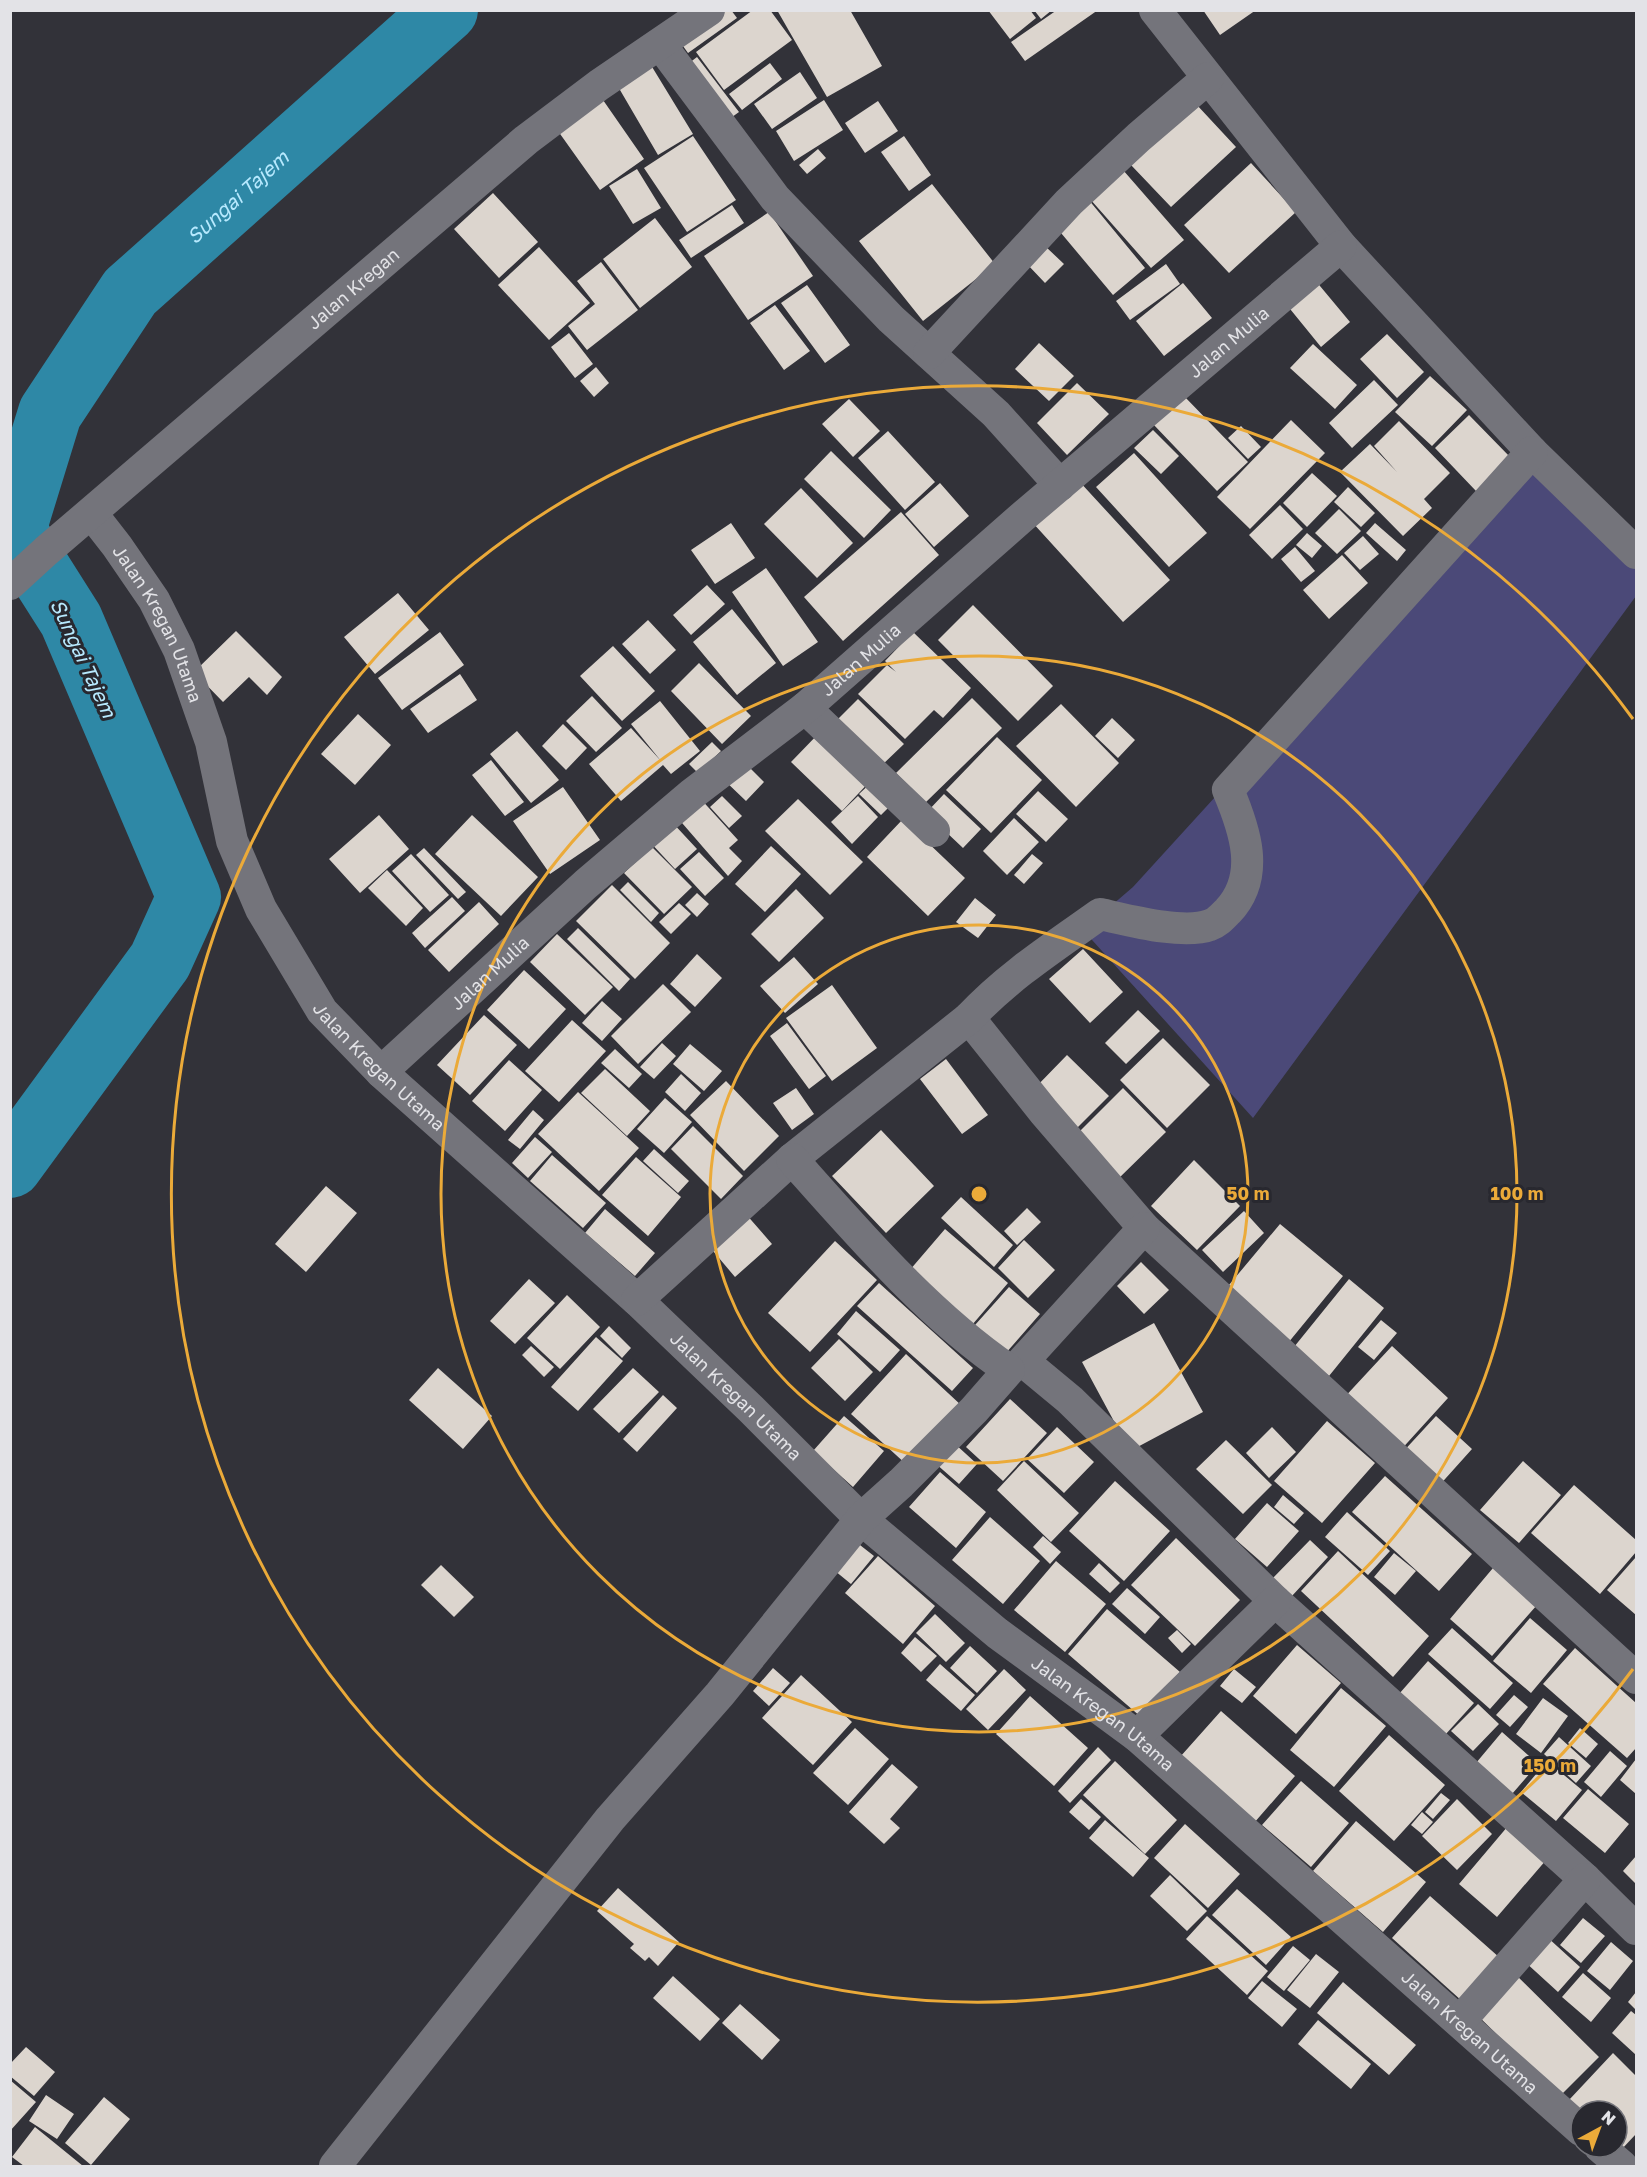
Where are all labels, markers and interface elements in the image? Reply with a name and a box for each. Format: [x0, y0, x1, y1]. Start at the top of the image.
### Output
water label: Sungai Tajem [181, 144, 294, 248]
street label: Jalan Kregan [303, 243, 403, 333]
street label: Jalan Mulia [1184, 301, 1273, 382]
street label: Jalan Kregan Utama [108, 541, 207, 705]
water label: Sungai Tajem [45, 595, 122, 723]
street label: Jalan Mulia [816, 618, 905, 700]
street label: Jalan Mulia [445, 931, 533, 1014]
street label: Jalan Kregan Utama [309, 999, 450, 1135]
text: 50 m [1227, 1182, 1269, 1204]
text: 100 m [1491, 1182, 1543, 1204]
centre of rings [969, 1184, 989, 1204]
street label: Jalan Kregan Utama [666, 1327, 807, 1465]
street label: Jalan Kregan Utama [1027, 1651, 1179, 1775]
text: 150 m [1524, 1754, 1576, 1776]
street label: Jalan Kregan Utama [1397, 1965, 1543, 2098]
north arrow [1569, 2099, 1629, 2159]
text: N [1598, 2106, 1620, 2129]

